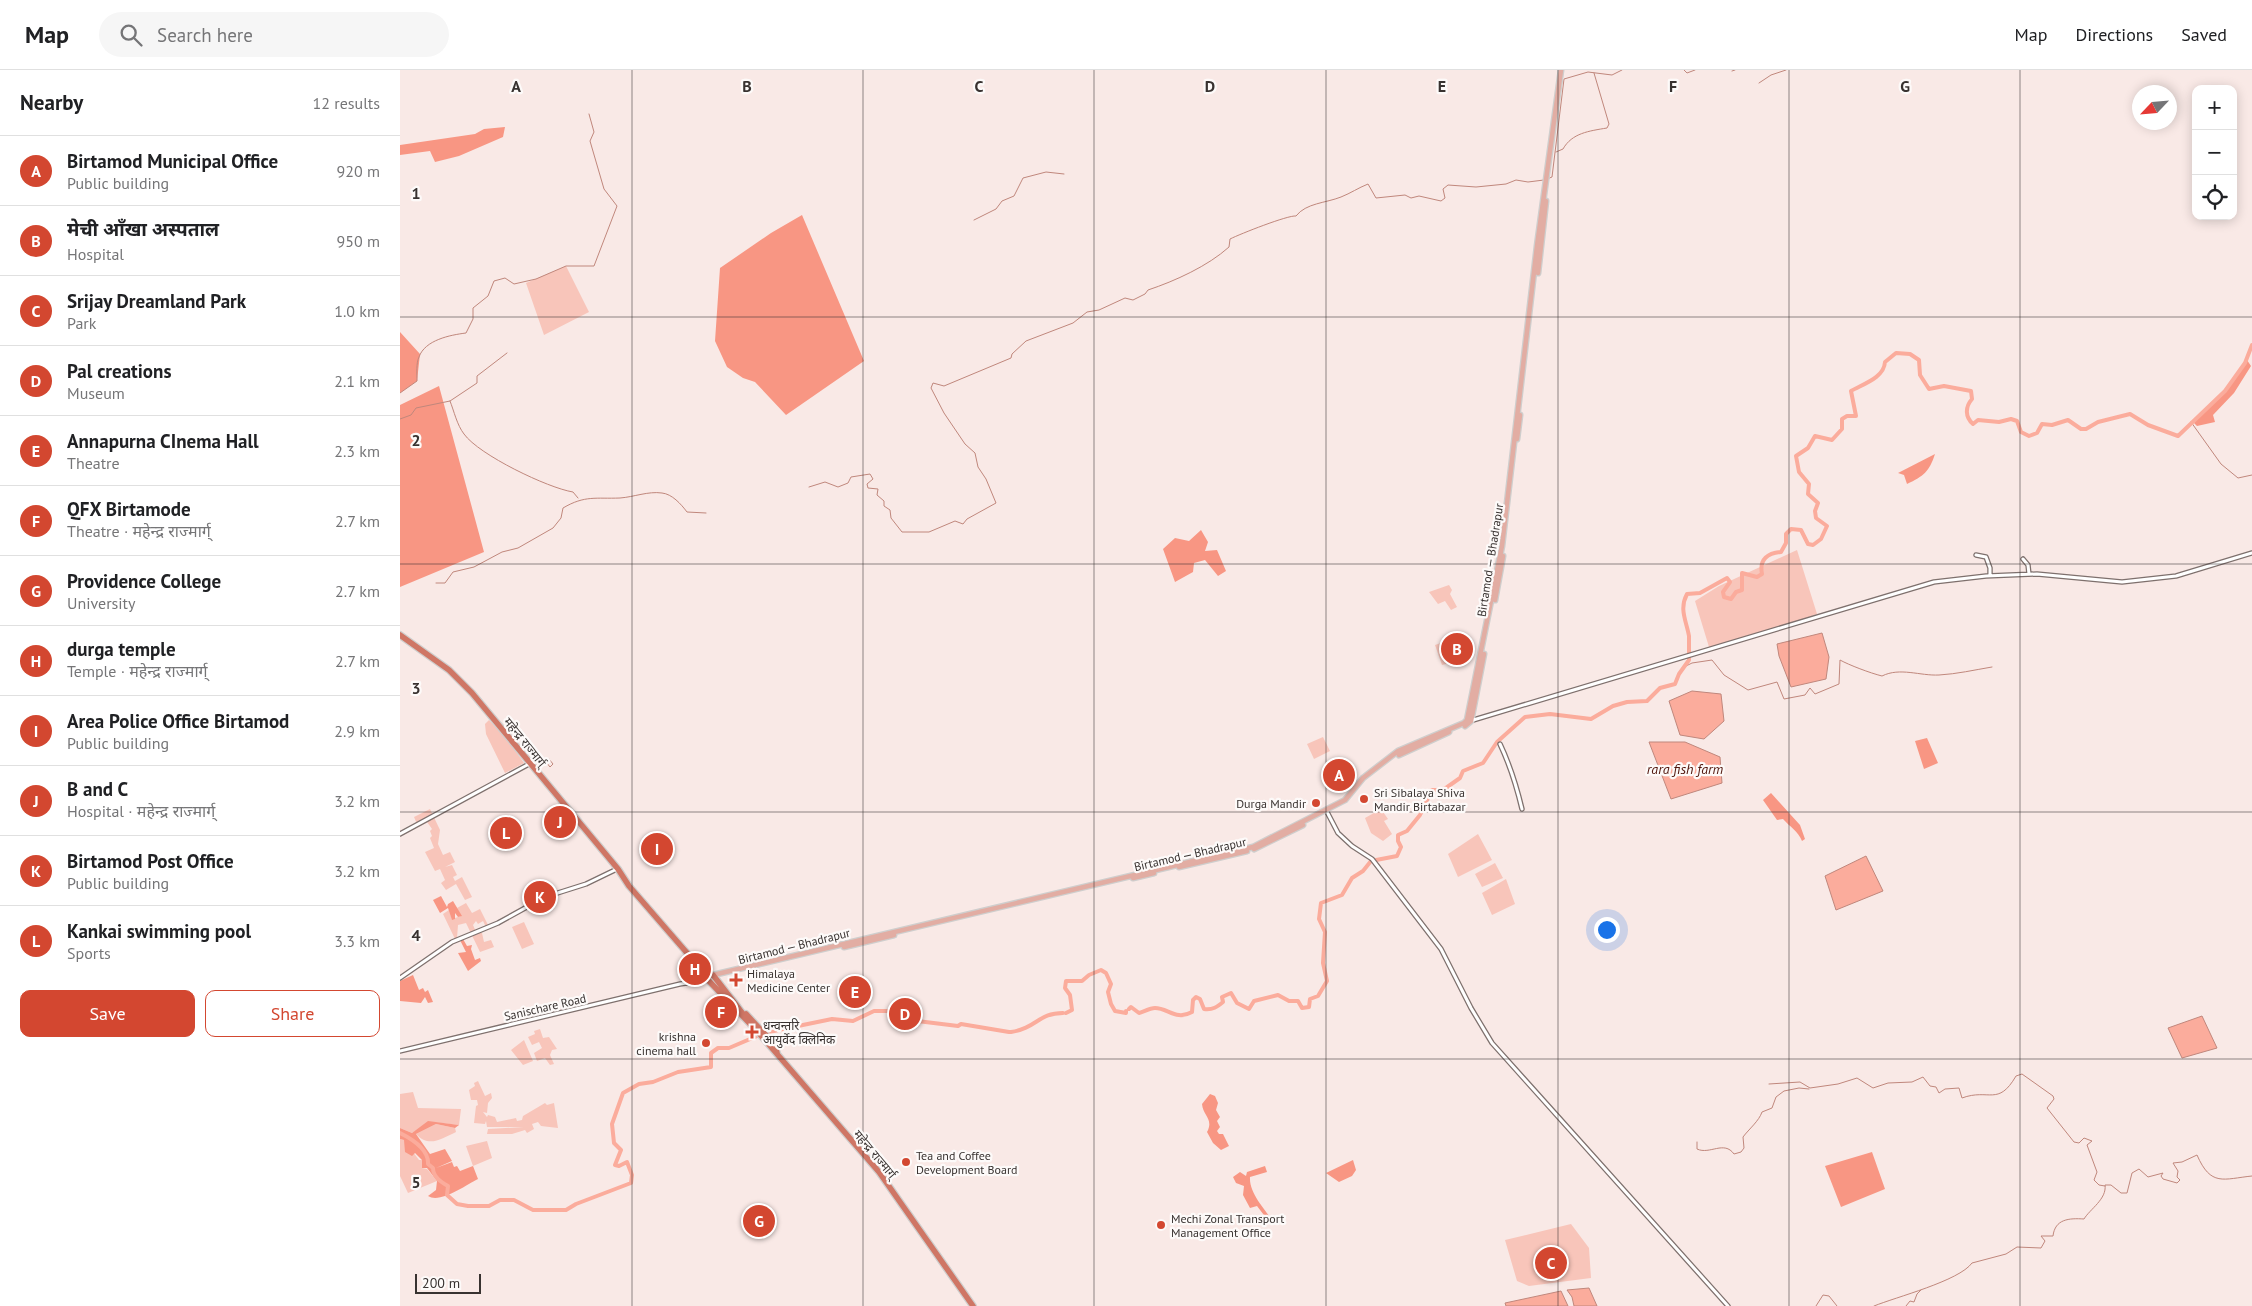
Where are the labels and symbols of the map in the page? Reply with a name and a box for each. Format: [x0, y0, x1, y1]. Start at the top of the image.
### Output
text: A [511, 76, 521, 96]
text: B [742, 76, 752, 96]
text: C [975, 76, 984, 96]
text: D [1205, 76, 1215, 96]
text: E [1438, 76, 1446, 96]
text: F [1669, 76, 1677, 96]
text: G [1900, 76, 1910, 96]
north arrow [2132, 85, 2177, 130]
text: 1 [411, 183, 421, 203]
text: 2 [411, 430, 421, 450]
street label: Birtamod — Bhadrapur [1474, 502, 1506, 618]
pin: B [1441, 630, 1473, 668]
text: 3 [411, 678, 421, 698]
street label: महेन्द्र राज्मार्ग् [501, 714, 551, 771]
pin: A [1323, 756, 1355, 794]
water label: rara fish farm [1647, 760, 1724, 778]
place label: Sri Sibalaya Shiva Mandir Birtabazar [1374, 785, 1465, 814]
marker: Sri Sibalaya Shiva Mandir Birtabazar [1358, 793, 1370, 805]
place label: Durga Mandir [1236, 796, 1306, 811]
marker: Durga Mandir [1310, 797, 1322, 809]
pin: J [544, 803, 576, 841]
pin: L [490, 814, 522, 852]
pin: I [641, 830, 673, 868]
street label: Birtamod — Bhadrapur [1132, 834, 1248, 874]
pin: K [524, 878, 556, 916]
your location [1594, 917, 1620, 943]
text: 4 [411, 925, 421, 945]
street label: Birtamod — Bhadrapur [737, 925, 851, 967]
pin: H [679, 950, 711, 988]
place label: Himalaya Medicine Center [747, 966, 830, 995]
marker: Himalaya Medicine Center [729, 973, 743, 987]
pin: E [839, 973, 871, 1011]
street label: Sanischare Road [502, 990, 588, 1024]
pin: F [705, 993, 737, 1031]
pin: D [889, 995, 921, 1033]
place label: धन्वन्तरि आयुर्वेद क्लिनिक [763, 1018, 836, 1048]
marker: धन्वन्तरि आयुर्वेद क्लिनिक [745, 1025, 759, 1039]
place label: krishna cinema hall [636, 1029, 696, 1058]
marker: krishna cinema hall [700, 1037, 712, 1049]
street label: महेन्द्र राज्मार्ग् [850, 1127, 901, 1183]
place label: Tea and Coffee Development Board [916, 1148, 1017, 1177]
marker: Tea and Coffee Development Board [900, 1156, 912, 1168]
text: 5 [411, 1172, 421, 1192]
pin: G [743, 1202, 775, 1240]
place label: Mechi Zonal Transport Management Office [1171, 1211, 1284, 1240]
marker: Mechi Zonal Transport Management Office [1155, 1219, 1167, 1231]
pin: C [1535, 1244, 1567, 1282]
scale bar [415, 1271, 481, 1294]

